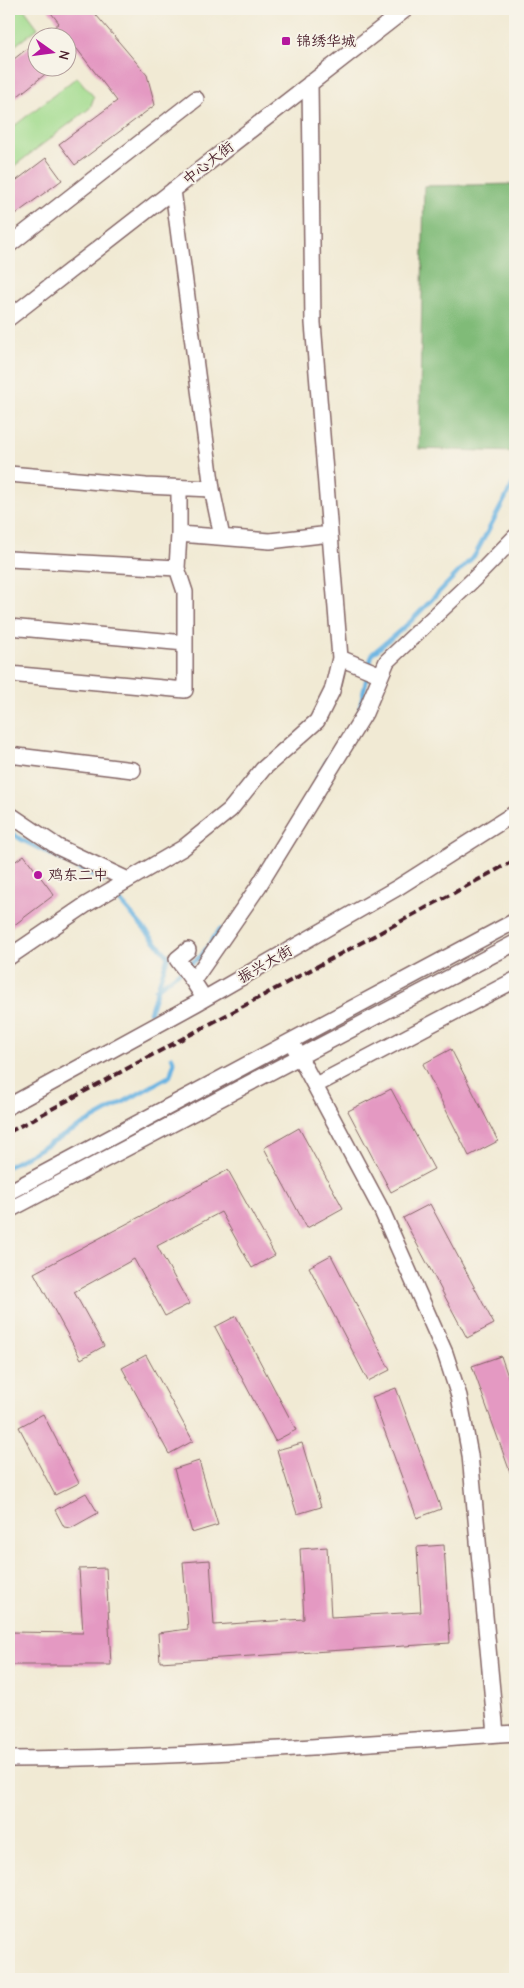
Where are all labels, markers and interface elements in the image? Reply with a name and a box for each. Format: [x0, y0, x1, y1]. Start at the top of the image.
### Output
north arrow [28, 28, 78, 78]
place label: 锦绣华城 [296, 32, 356, 50]
marker: 锦绣华城 [280, 35, 292, 47]
text: N [55, 49, 73, 62]
street label: 中心大街 [179, 137, 237, 189]
place label: 鸡东二中 [48, 866, 108, 884]
marker: 鸡东二中 [32, 869, 44, 881]
street label: 振兴大街 [235, 941, 295, 987]

